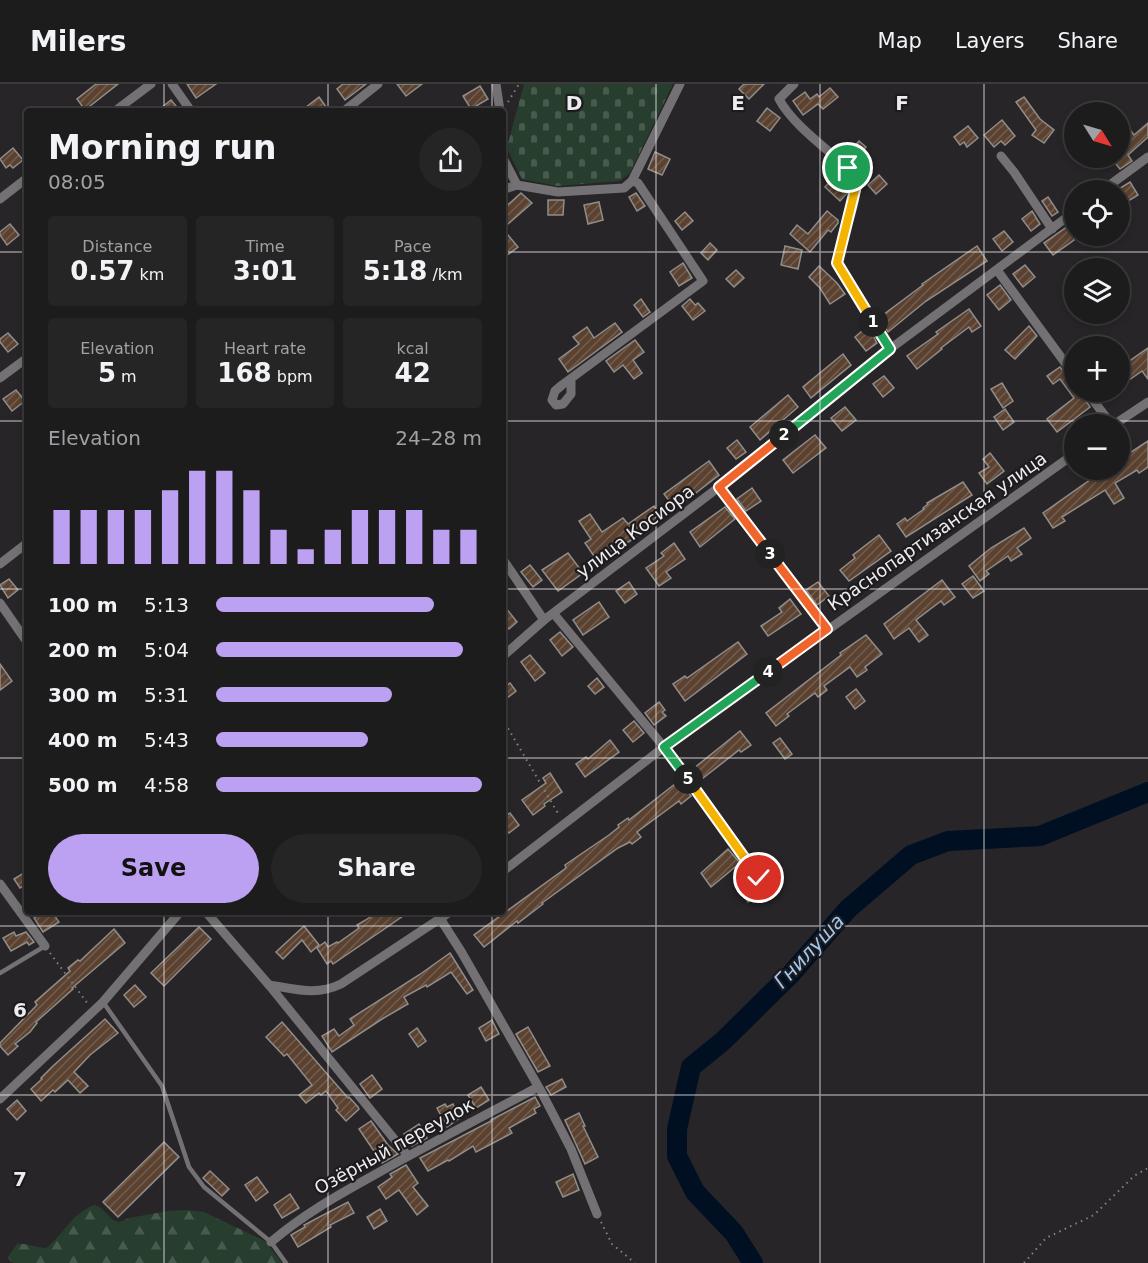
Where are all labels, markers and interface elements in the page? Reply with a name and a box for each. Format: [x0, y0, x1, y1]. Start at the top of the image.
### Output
text: Milers [30, 25, 127, 58]
text: Map [878, 29, 922, 53]
text: Layers [955, 29, 1024, 53]
text: Share [1057, 29, 1118, 53]
text: D [566, 91, 582, 115]
text: E [731, 91, 745, 115]
text: F [895, 91, 909, 115]
north arrow [1064, 102, 1130, 168]
map controls [1064, 102, 1130, 480]
text: Morning run [48, 128, 276, 167]
button: share [419, 128, 482, 191]
pin [822, 142, 873, 193]
icon: arrive [831, 151, 864, 184]
text: 08:05 [48, 170, 106, 194]
button: locate [1064, 180, 1130, 246]
text: Distance [82, 237, 152, 256]
text: Time [245, 237, 285, 256]
text: Pace [394, 237, 431, 256]
text: 0.57 [70, 256, 134, 286]
text: 3:01 [233, 256, 297, 286]
text: 5:18 [363, 256, 427, 286]
button: layers [1064, 258, 1130, 324]
text: km [134, 265, 164, 284]
text: /km [427, 265, 463, 284]
pin: 1 [858, 307, 888, 337]
text: 1 [867, 312, 879, 331]
button: + [1064, 336, 1130, 402]
text: Elevation [80, 339, 154, 358]
text: Heart rate [224, 339, 306, 358]
text: kcal [397, 339, 429, 358]
text: 5 [98, 358, 116, 388]
text: 168 [217, 358, 272, 388]
text: 42 [395, 358, 431, 388]
text: m [116, 367, 137, 386]
text: bpm [272, 367, 313, 386]
button: − [1064, 414, 1130, 480]
pin: 2 [769, 420, 799, 450]
text: 2 [778, 425, 790, 444]
text: Elevation [48, 426, 141, 450]
text: 24–28 m [395, 426, 482, 450]
street label: Краснопартизанская улица [824, 447, 1050, 615]
street label: улица Косиора [572, 480, 698, 582]
pin: 3 [755, 539, 785, 569]
text: 3 [764, 544, 776, 563]
text: 100 m [48, 593, 118, 617]
text: 5:13 [144, 593, 189, 617]
text: 200 m [48, 638, 118, 662]
text: 5:04 [144, 638, 189, 662]
pin: 4 [753, 657, 783, 687]
text: 4 [762, 662, 774, 681]
text: 300 m [48, 683, 118, 707]
text: 5:31 [144, 683, 189, 707]
text: 400 m [48, 728, 118, 752]
text: 5:43 [144, 728, 189, 752]
pin: 5 [673, 764, 703, 794]
text: 5 [682, 769, 694, 788]
text: 500 m [48, 773, 118, 797]
text: 4:58 [144, 773, 189, 797]
button: Save [48, 834, 259, 903]
button: Share [271, 834, 482, 903]
pin [733, 852, 784, 903]
icon: check [742, 861, 775, 894]
water label: Гнилуша [769, 909, 849, 993]
text: 6 [13, 998, 27, 1022]
street label: Озёрный переулок [311, 1093, 477, 1199]
text: 7 [13, 1167, 27, 1191]

